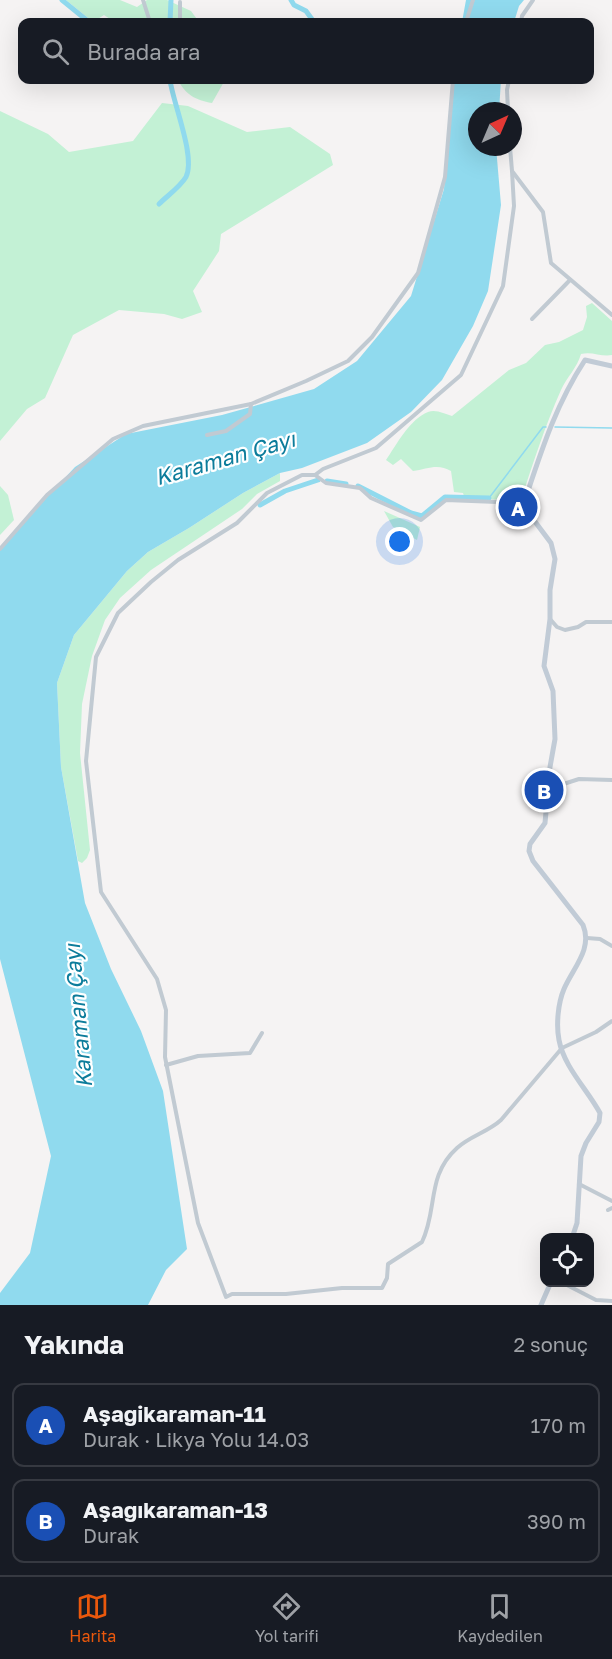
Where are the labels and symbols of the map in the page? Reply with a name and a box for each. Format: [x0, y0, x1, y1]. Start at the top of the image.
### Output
north arrow [468, 102, 522, 156]
water label: Karaman Çayı [152, 424, 299, 490]
pin: A [498, 484, 538, 530]
your location [385, 527, 414, 556]
pin: B [524, 768, 564, 812]
water label: Karaman Çayı [58, 942, 97, 1089]

